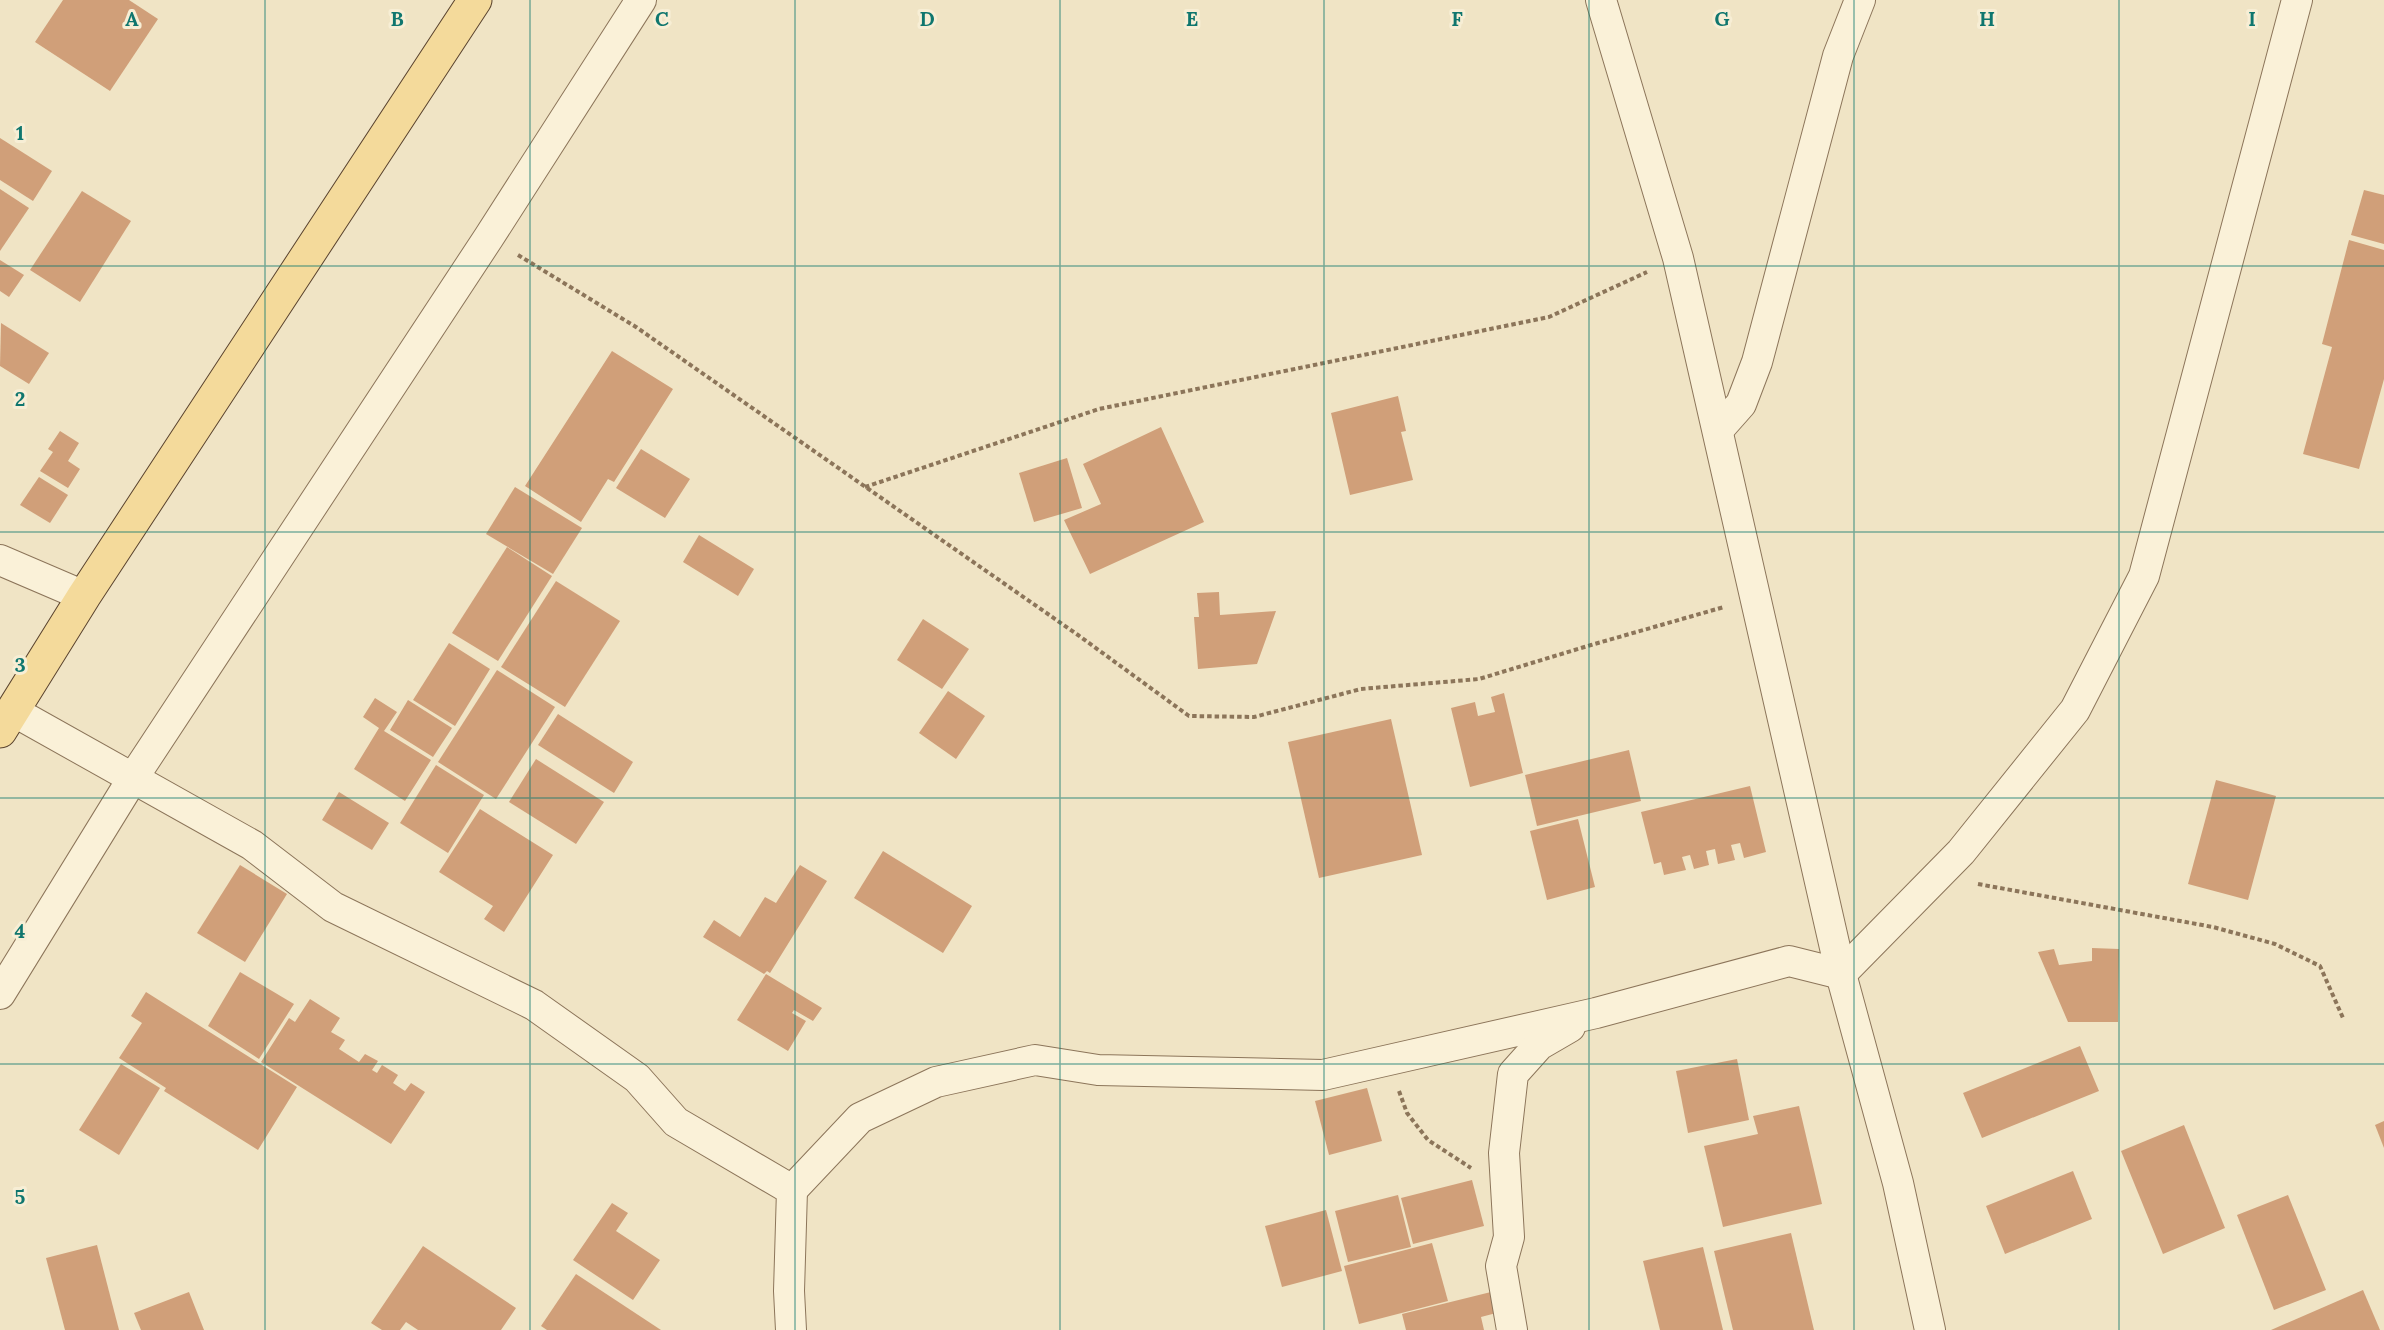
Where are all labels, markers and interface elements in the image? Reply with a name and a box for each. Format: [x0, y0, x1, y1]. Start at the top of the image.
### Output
text: A [125, 6, 139, 31]
text: B [390, 6, 404, 31]
text: C [655, 6, 669, 31]
text: D [919, 6, 935, 31]
text: E [1186, 6, 1198, 31]
text: F [1451, 6, 1463, 31]
text: G [1714, 6, 1730, 31]
text: H [1979, 6, 1995, 31]
text: I [2248, 6, 2256, 31]
text: 1 [16, 120, 24, 145]
text: 2 [15, 386, 25, 411]
text: 3 [14, 652, 26, 677]
text: 4 [15, 918, 26, 943]
text: 5 [15, 1184, 26, 1209]

